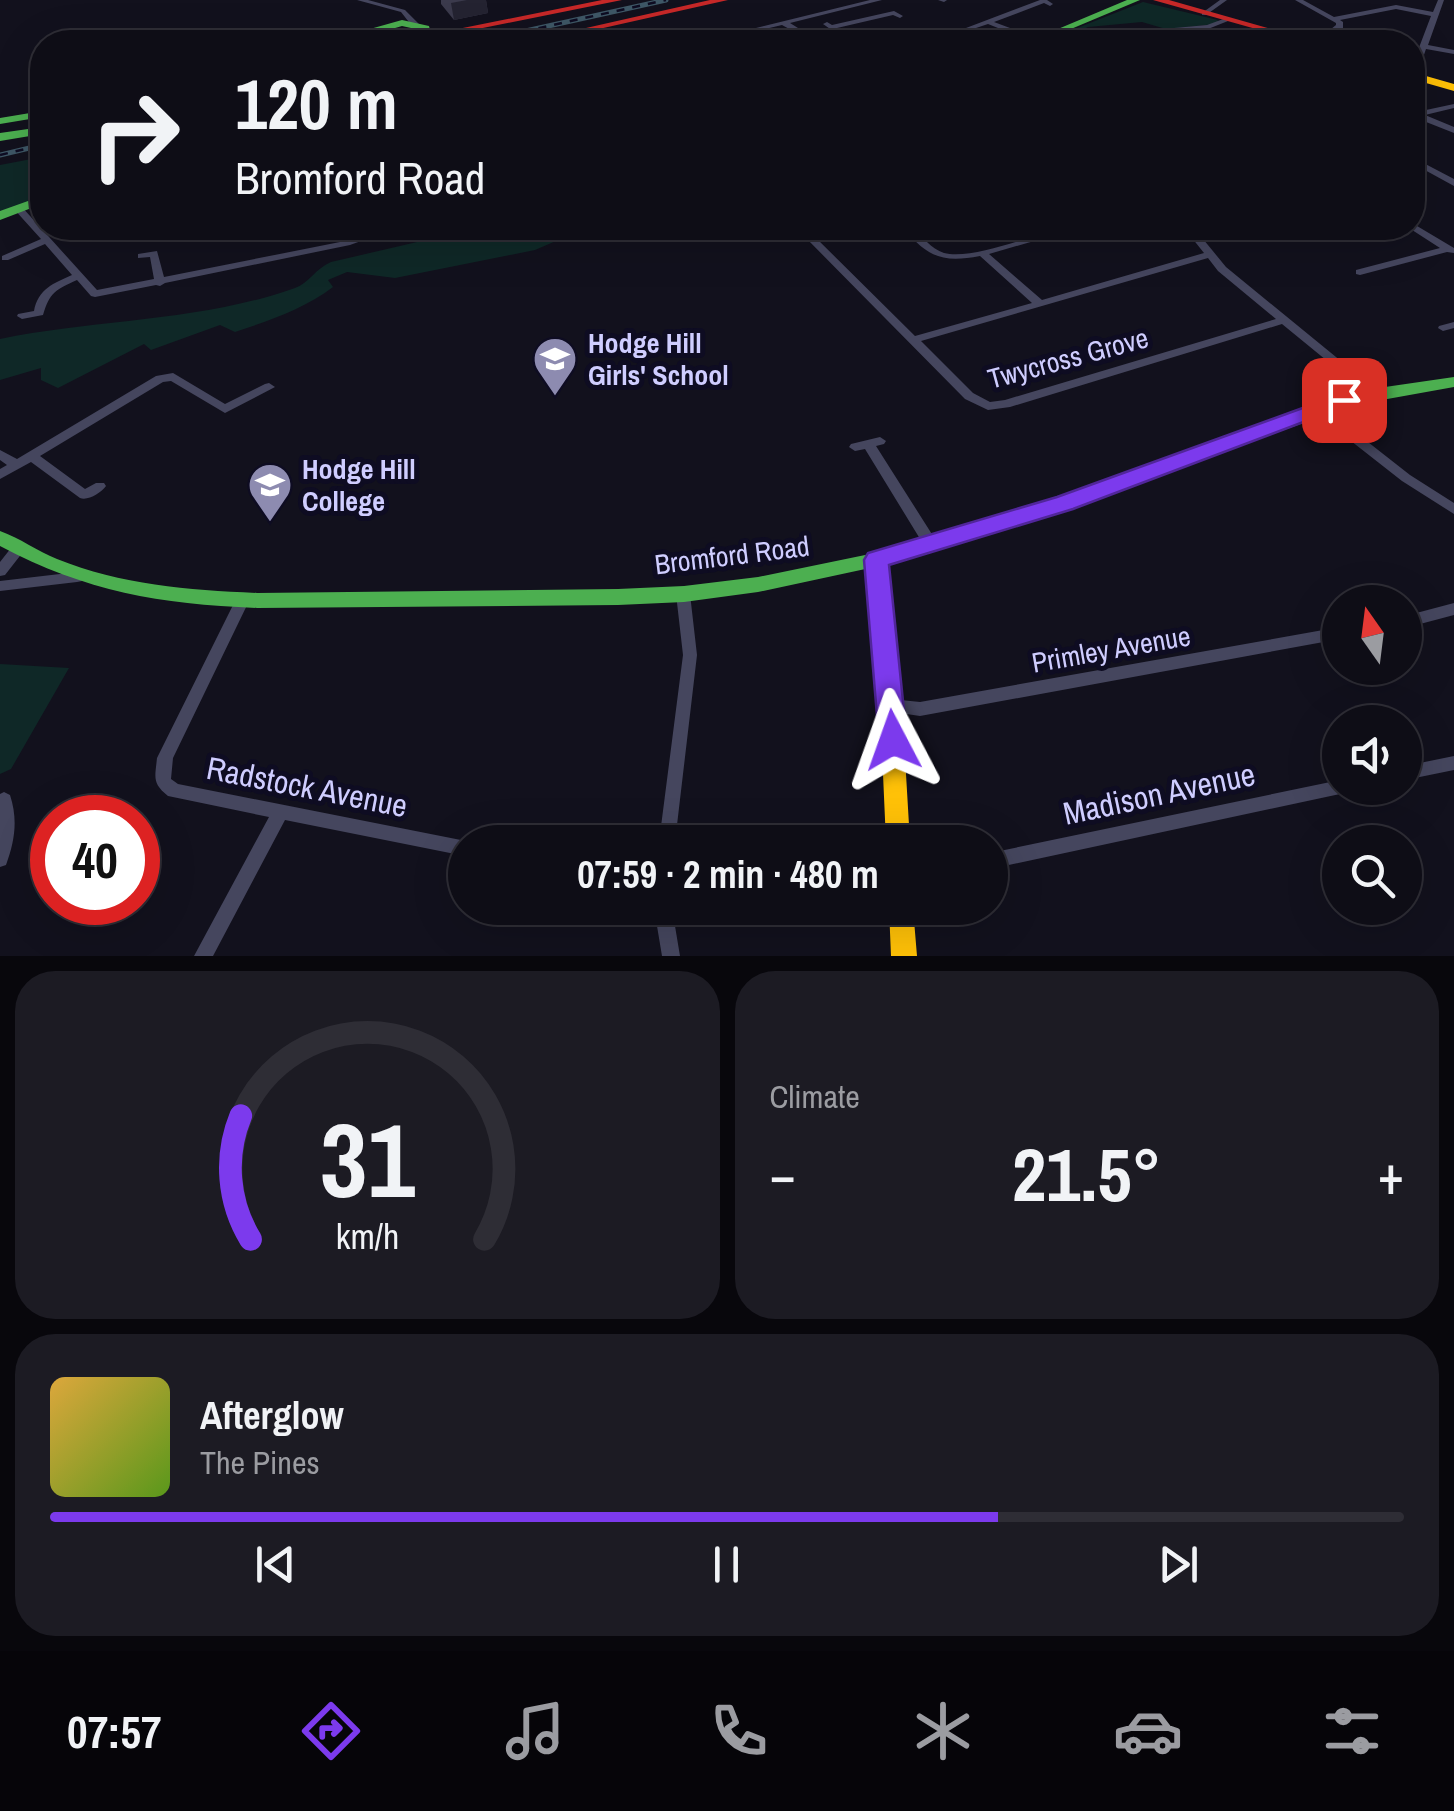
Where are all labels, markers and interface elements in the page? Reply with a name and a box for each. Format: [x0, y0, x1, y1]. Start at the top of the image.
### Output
text: 120 m [235, 57, 398, 151]
icon: right [70, 70, 200, 200]
text: Bromford Road [235, 147, 485, 208]
street label: Twycross Grove [984, 318, 1152, 398]
place label: Hodge Hill Girls' School [588, 324, 729, 394]
school or university icon: Hodge Hill Girls' School [532, 336, 578, 397]
pin [1302, 358, 1387, 443]
icon: arrive [1317, 373, 1372, 428]
place label: Hodge Hill College [302, 450, 416, 520]
school or university icon: Hodge Hill College [247, 462, 293, 523]
street label: Bromford Road [652, 527, 812, 583]
north arrow [1322, 585, 1422, 685]
map controls [1322, 585, 1422, 925]
street label: Primley Avenue [1029, 616, 1193, 682]
position arrow [841, 688, 945, 792]
button: sound [1322, 705, 1422, 805]
street label: Radstock Avenue [203, 746, 411, 827]
street label: Madison Avenue [1059, 752, 1259, 835]
speed limit sign: 40 [30, 795, 160, 925]
button: search [1322, 825, 1422, 925]
text: 07:59 · 2 min · 480 m [577, 849, 879, 900]
text: Climate [770, 1075, 860, 1118]
text: 31 [320, 1089, 415, 1229]
text: 21.5° [1012, 1123, 1162, 1224]
text: − [770, 1137, 796, 1211]
text: + [1378, 1137, 1404, 1211]
text: km/h [335, 1212, 399, 1260]
text: Afterglow [200, 1390, 344, 1441]
text: The Pines [200, 1441, 320, 1484]
icon: previous [248, 1537, 303, 1592]
icon: pause [699, 1537, 754, 1592]
icon: next [1151, 1537, 1206, 1592]
icon: directions [296, 1696, 366, 1766]
icon: music [500, 1696, 570, 1766]
icon: phone [704, 1696, 774, 1766]
icon: climate [908, 1696, 978, 1766]
icon: car [1113, 1696, 1183, 1766]
icon: filters [1317, 1696, 1387, 1766]
text: 07:57 [67, 1701, 161, 1762]

